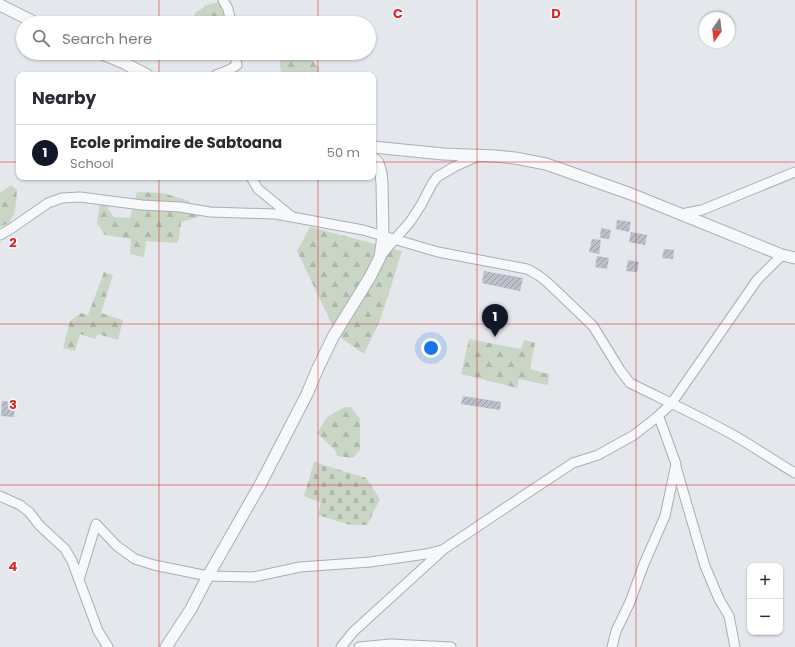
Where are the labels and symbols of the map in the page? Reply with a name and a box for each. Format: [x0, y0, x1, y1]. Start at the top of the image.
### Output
text: C [393, 4, 403, 23]
text: D [551, 4, 561, 23]
north arrow [699, 12, 735, 48]
text: 2 [9, 233, 17, 252]
pin: 1 [482, 304, 508, 337]
your location [421, 338, 441, 358]
text: 3 [9, 395, 17, 414]
text: 4 [9, 557, 18, 576]

